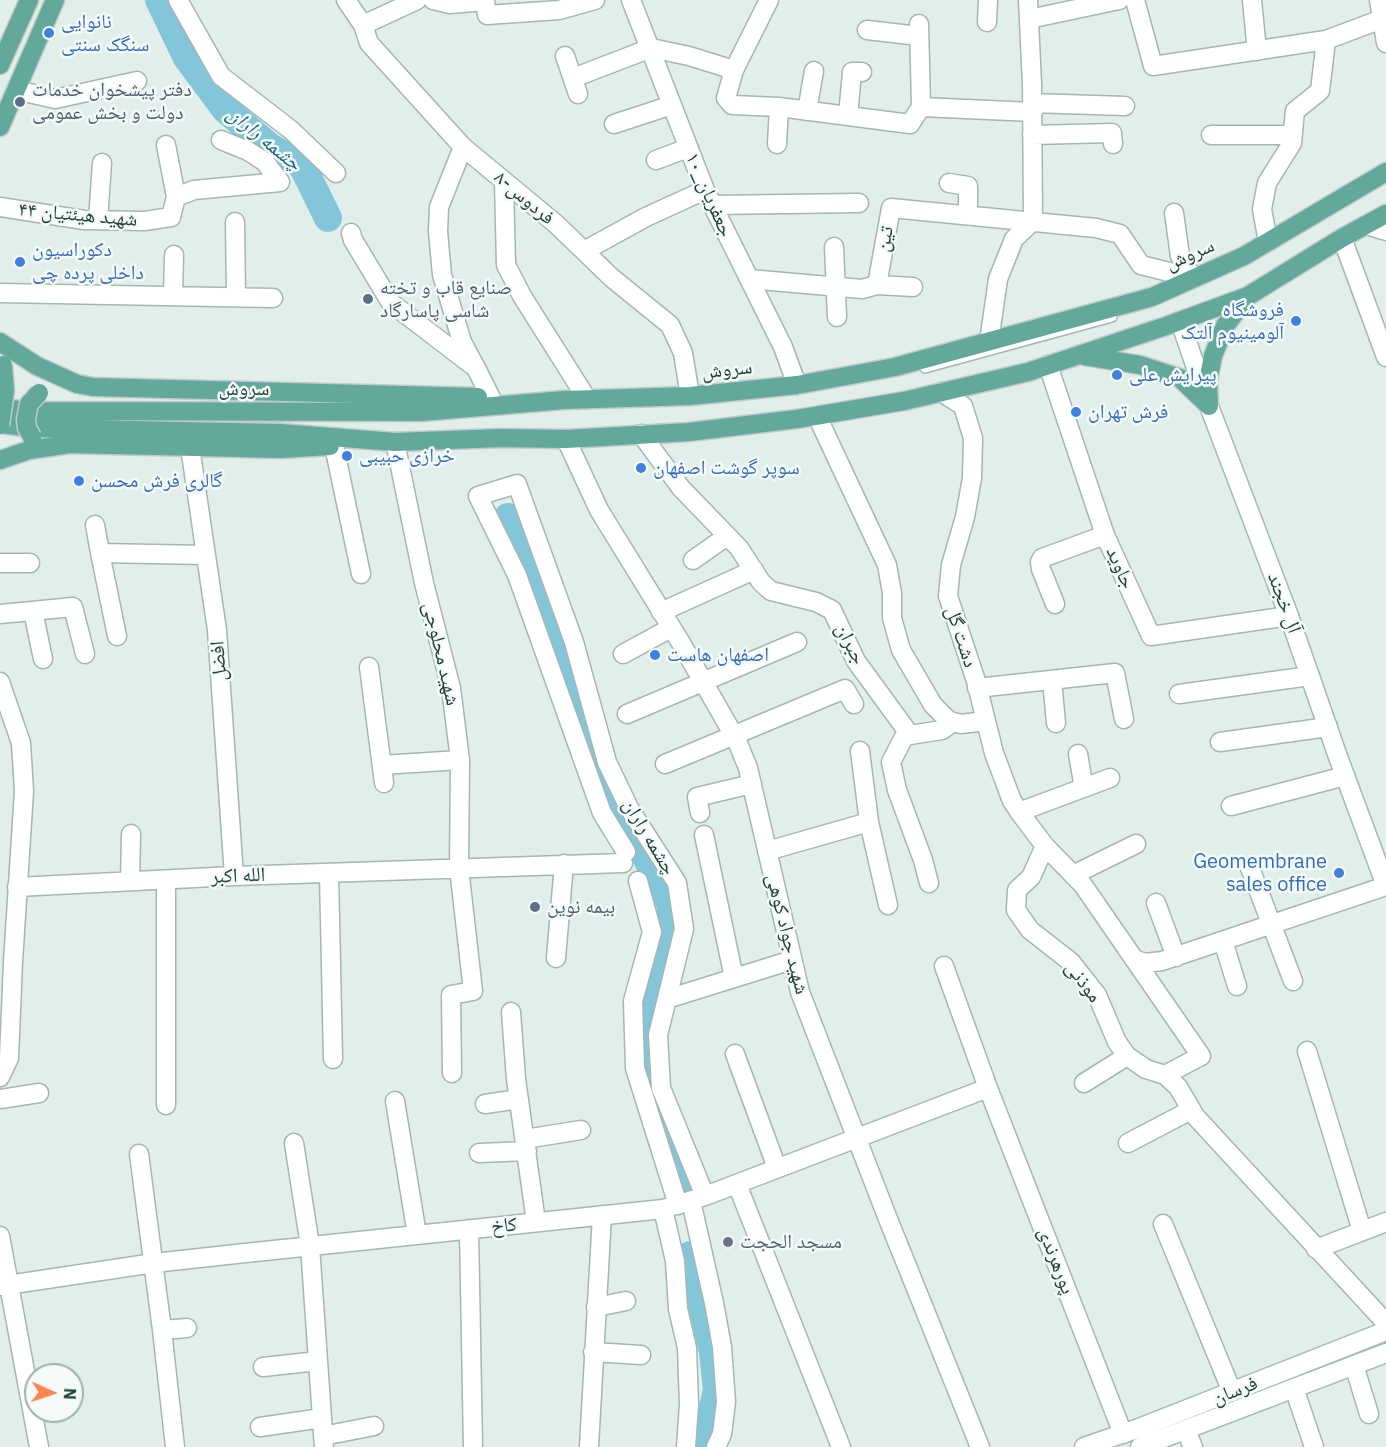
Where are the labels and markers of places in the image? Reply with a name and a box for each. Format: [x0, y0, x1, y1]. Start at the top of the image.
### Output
place label: نانوایی سنگک سنتی [61, 10, 149, 57]
marker: نانوایی سنگک سنتی [42, 26, 56, 40]
place label: دفتر پیشخوان خدمات دولت و بخش عمومی [32, 78, 192, 125]
marker: دفتر پیشخوان خدمات دولت و بخش عمومی [13, 95, 27, 109]
place label: دکوراسیون داخلی پرده چی [32, 238, 144, 285]
marker: دکوراسیون داخلی پرده چی [13, 255, 27, 269]
place label: صنایع قاب و تخته شاسی پاسارگاد [380, 276, 512, 323]
marker: صنایع قاب و تخته شاسی پاسارگاد [361, 292, 375, 306]
place label: فروشگاه آلومینیوم آلتک [1181, 298, 1284, 345]
marker: فروشگاه آلومینیوم آلتک [1289, 314, 1303, 328]
place label: پیرایش علی [1129, 363, 1217, 387]
marker: پیرایش علی [1110, 368, 1124, 382]
place label: فرش تهران [1088, 400, 1168, 424]
marker: فرش تهران [1069, 405, 1083, 419]
place label: خرازی حبیبی [359, 444, 455, 468]
marker: خرازی حبیبی [340, 449, 354, 463]
place label: سوپر گوشت اصفهان [653, 456, 800, 480]
marker: سوپر گوشت اصفهان [634, 461, 648, 475]
place label: گالری فرش محسن [91, 469, 223, 493]
marker: گالری فرش محسن [72, 474, 86, 488]
place label: اصفهان هاست [667, 643, 769, 667]
marker: اصفهان هاست [648, 648, 662, 662]
place label: Geomembrane sales office [1193, 850, 1327, 897]
marker: Geomembrane sales office [1332, 866, 1346, 880]
place label: بیمه نوین [547, 895, 615, 919]
marker: بیمه نوین [528, 900, 542, 914]
place label: مسجد الحجت [740, 1230, 842, 1254]
marker: مسجد الحجت [721, 1235, 735, 1249]

